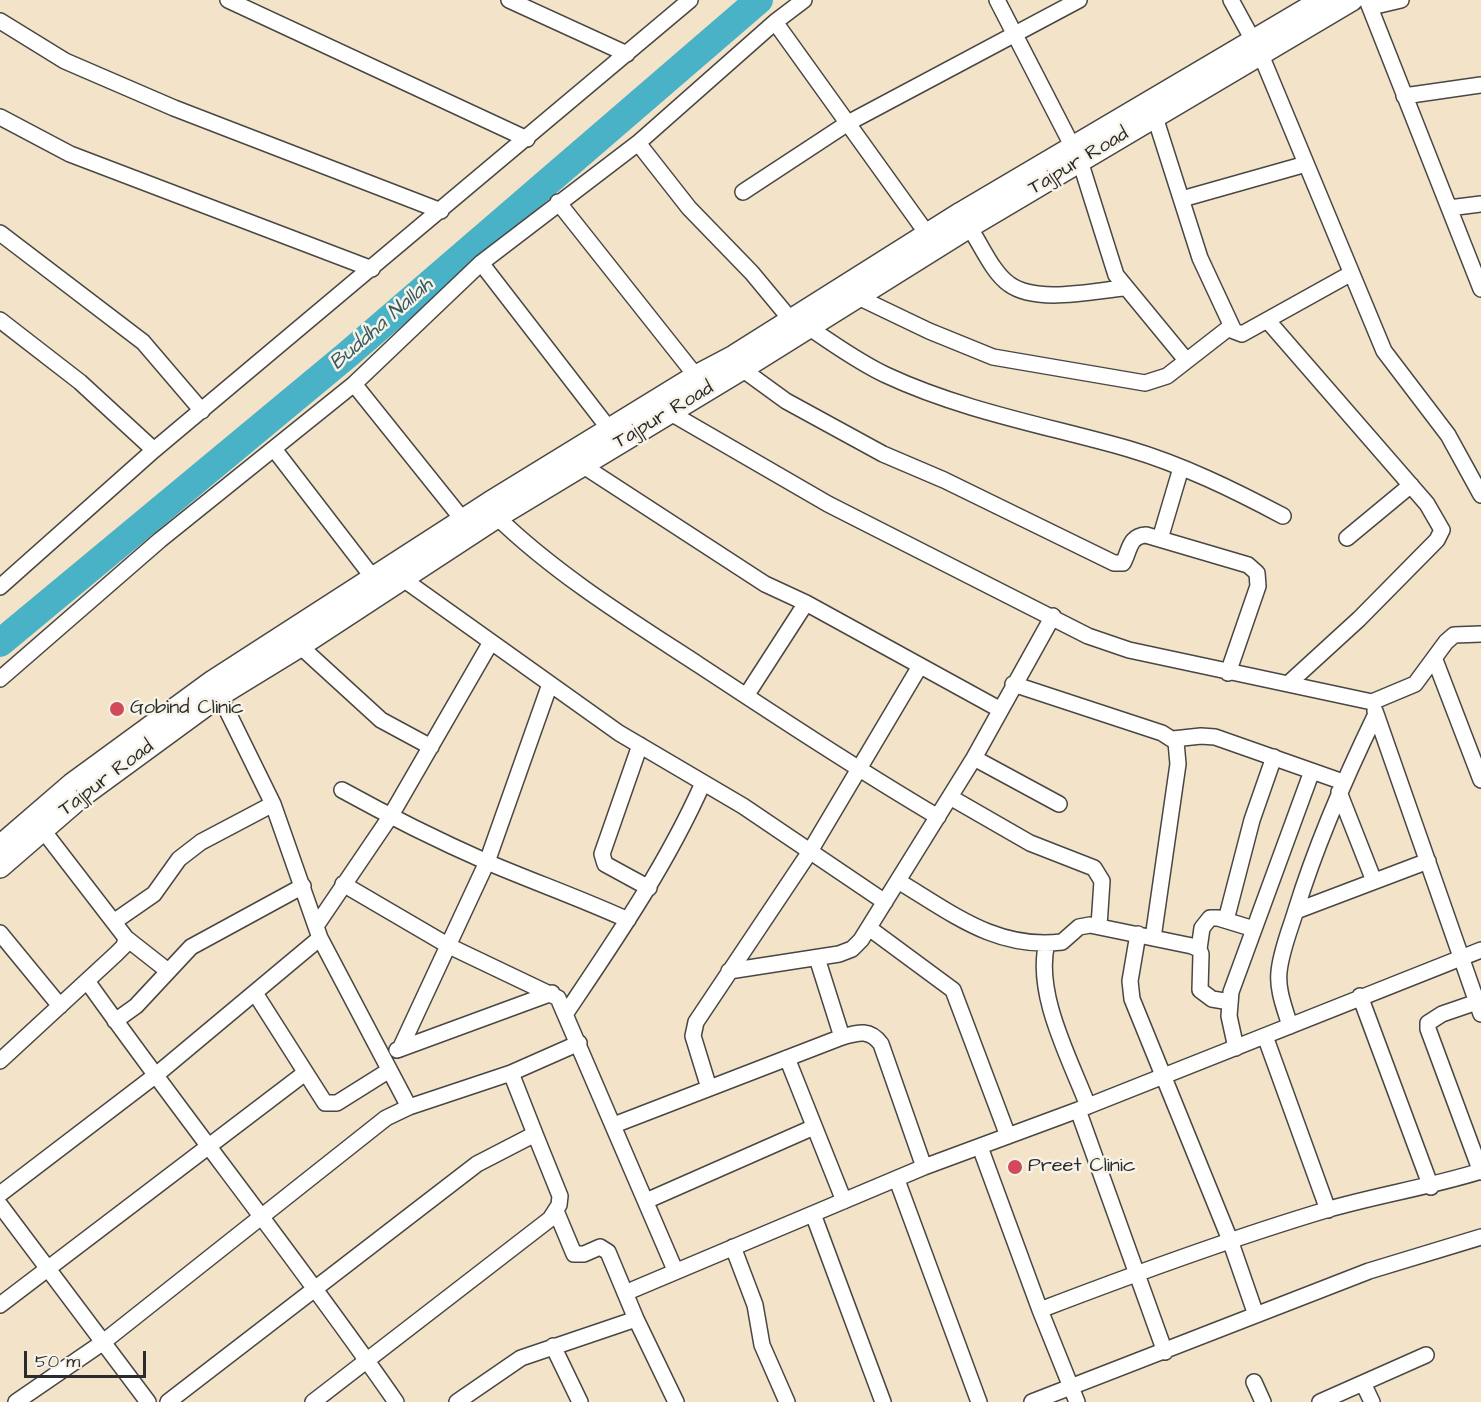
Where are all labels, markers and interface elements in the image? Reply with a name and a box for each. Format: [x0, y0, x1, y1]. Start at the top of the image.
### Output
street label: Tajpur Road [1025, 123, 1133, 201]
water label: Buddha Nallah [325, 273, 439, 377]
street label: Tajpur Road [610, 377, 718, 455]
place label: Gobind Clinic [130, 697, 244, 721]
marker: Gobind Clinic [108, 700, 126, 718]
street label: Tajpur Road [55, 736, 159, 822]
place label: Preet Clinic [1028, 1155, 1136, 1179]
marker: Preet Clinic [1006, 1158, 1024, 1176]
scale bar [27, 1339, 148, 1377]
text: 50 m [35, 1349, 80, 1374]

